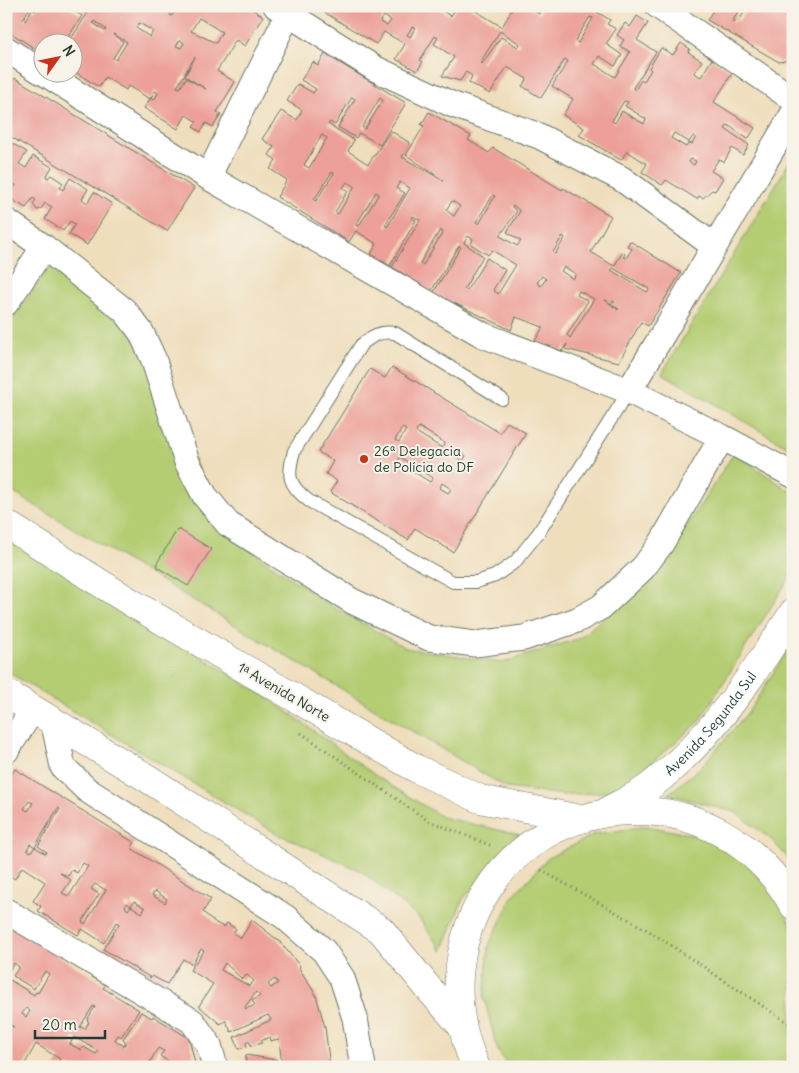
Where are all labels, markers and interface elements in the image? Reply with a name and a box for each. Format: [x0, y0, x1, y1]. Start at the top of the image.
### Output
north arrow [32, 32, 82, 82]
text: N [59, 42, 79, 60]
place label: 26ª Delegacia de Polícia do DF [374, 442, 474, 476]
marker: 26ª Delegacia de Polícia do DF [358, 453, 370, 465]
street label: 1ᵃ Avenida Norte [235, 658, 333, 726]
street label: Avenida Segunda Sul [661, 668, 760, 779]
scale bar [35, 1008, 105, 1040]
text: 20 m [42, 1015, 77, 1034]

